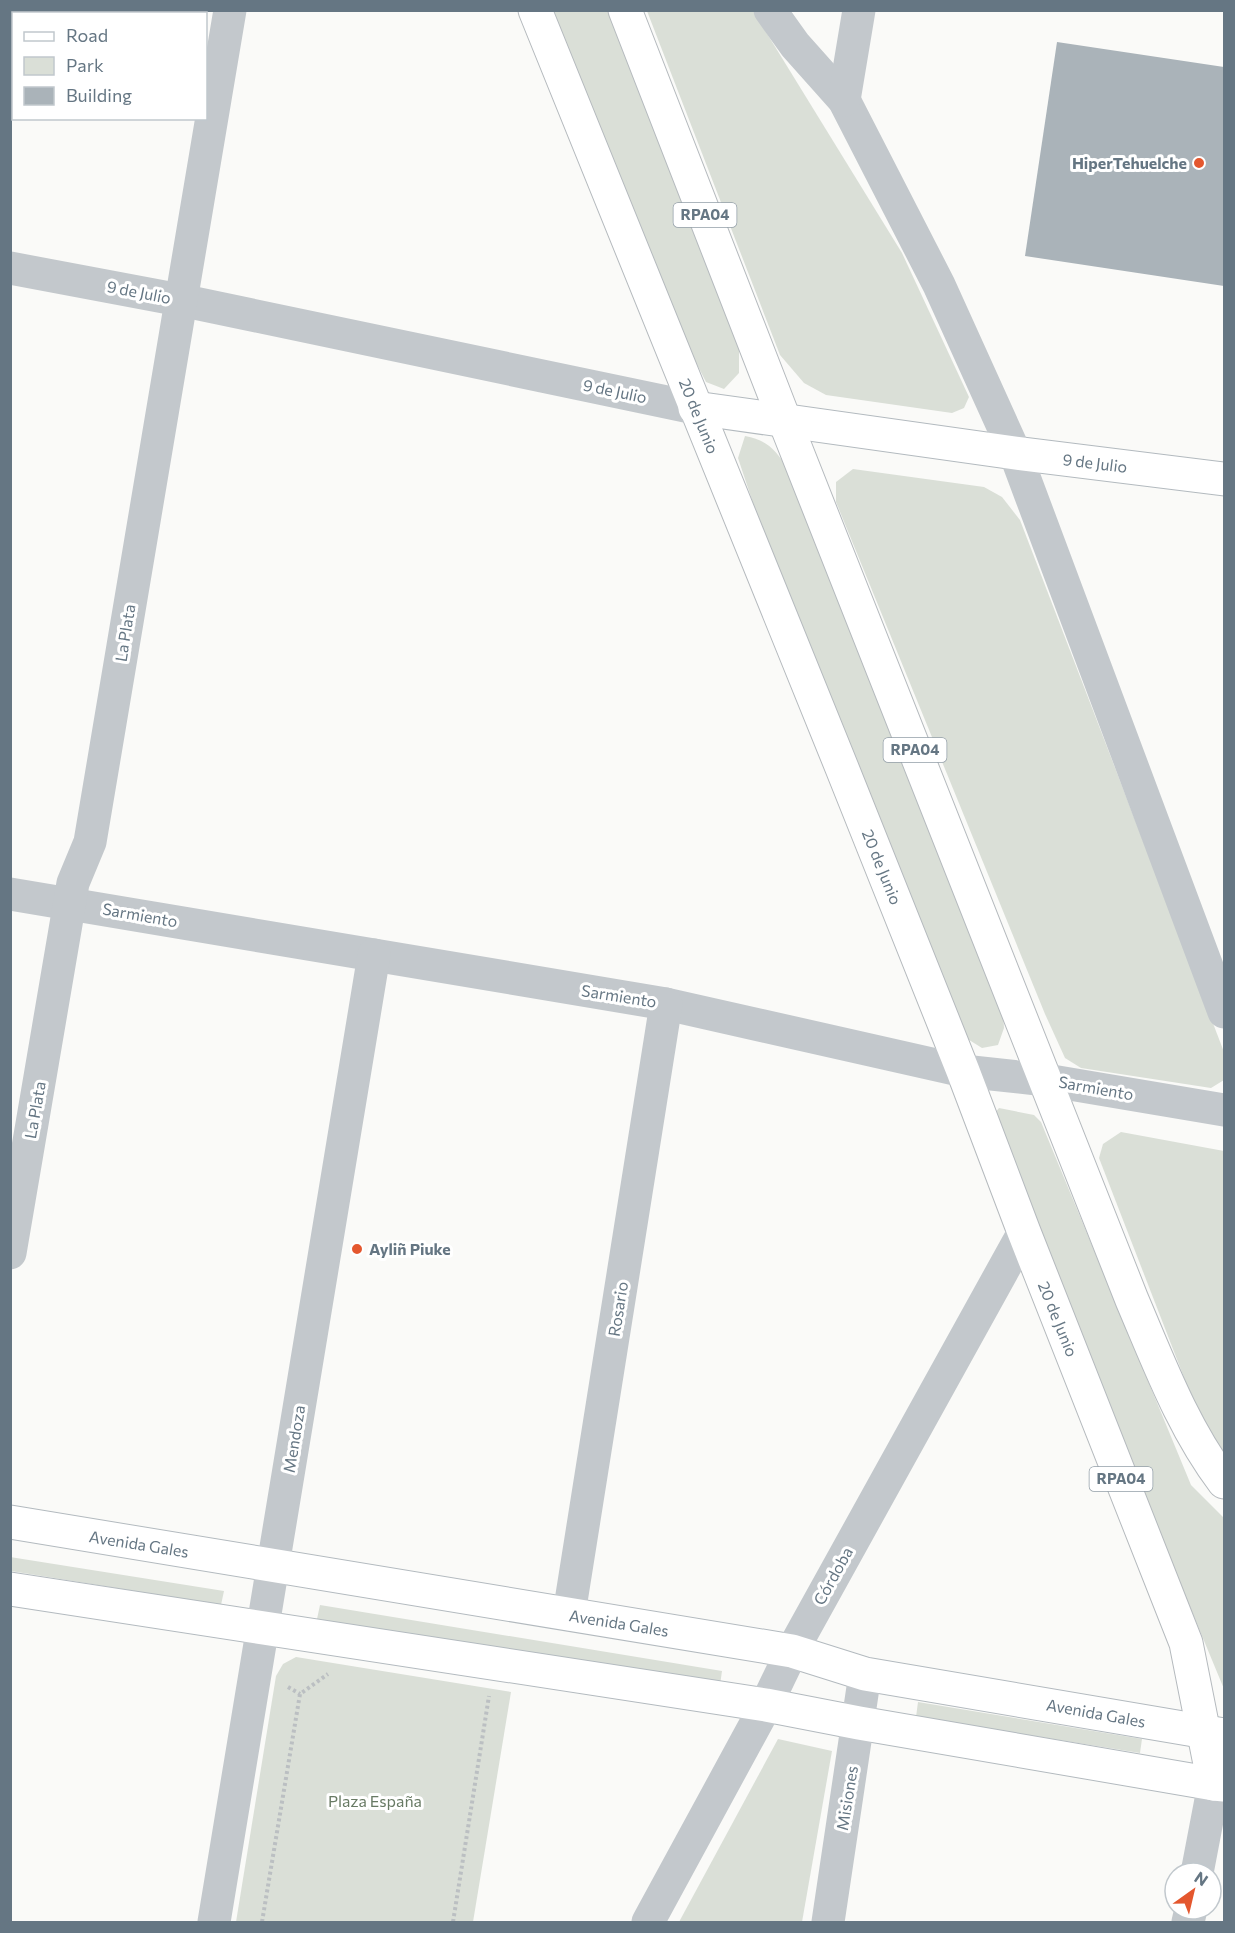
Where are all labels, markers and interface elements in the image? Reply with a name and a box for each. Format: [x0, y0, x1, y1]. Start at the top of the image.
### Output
legend [12, 12, 207, 120]
text: Road [66, 24, 108, 46]
text: Park [66, 54, 104, 76]
text: Building [66, 84, 132, 106]
place label: HiperTehuelche [1072, 153, 1187, 172]
marker: HiperTehuelche [1192, 156, 1206, 170]
road number: RPA04 [674, 203, 736, 227]
street label: 9 de Julio [105, 276, 173, 307]
street label: 9 de Julio [581, 374, 649, 407]
street label: 20 de Junio [676, 375, 723, 456]
street label: 9 de Julio [1062, 449, 1128, 476]
street label: La Plata [111, 603, 138, 663]
road number: RPA04 [884, 738, 946, 762]
street label: 20 de Junio [859, 826, 906, 907]
street label: Sarmiento [101, 899, 179, 930]
street label: Sarmiento [580, 980, 658, 1011]
street label: Sarmiento [1057, 1072, 1135, 1103]
street label: La Plata [20, 1080, 49, 1140]
place label: Ayliñ Piuke [369, 1239, 451, 1258]
marker: Ayliñ Piuke [350, 1242, 364, 1256]
street label: 20 de Junio [1035, 1278, 1082, 1359]
street label: Rosario [604, 1280, 631, 1338]
street label: Mendoza [279, 1404, 308, 1474]
road number: RPA04 [1090, 1467, 1152, 1491]
street label: Avenida Gales [88, 1526, 190, 1561]
street label: Córdoba [809, 1543, 856, 1608]
street label: Avenida Gales [568, 1605, 670, 1640]
street label: Avenida Gales [1045, 1694, 1147, 1731]
street label: Misiones [832, 1764, 861, 1832]
park label: Plaza España [328, 1791, 422, 1810]
north arrow [1163, 1861, 1223, 1921]
text: N [1191, 1867, 1212, 1889]

